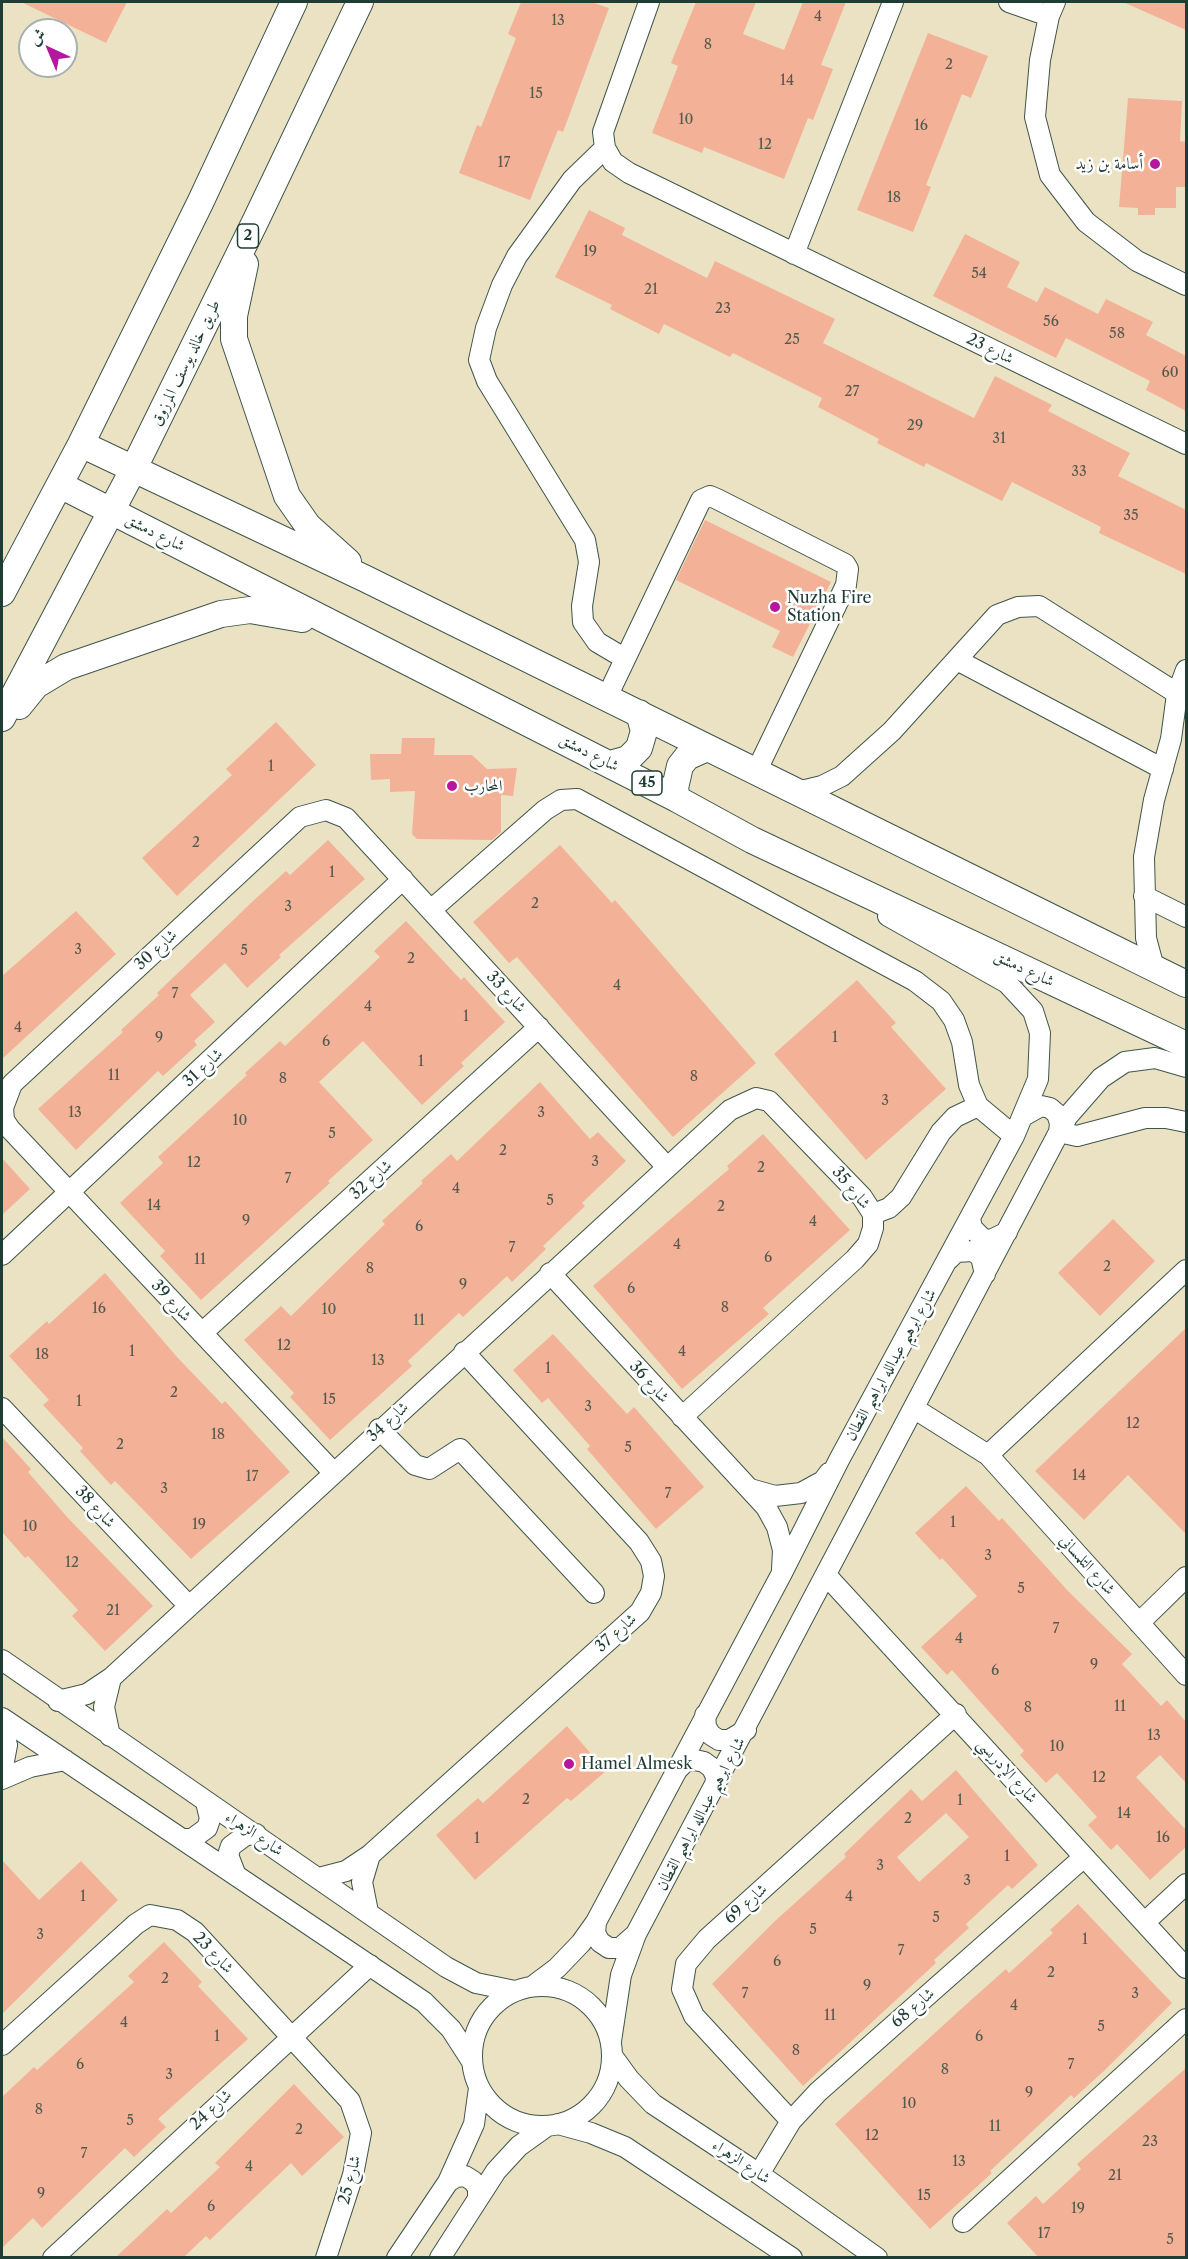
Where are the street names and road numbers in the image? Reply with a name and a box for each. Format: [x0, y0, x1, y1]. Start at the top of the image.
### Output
road number: 2 [238, 224, 258, 248]
street label: طريق خالد يوسف المرزوق [147, 297, 225, 429]
street label: شارع 23 [963, 329, 1017, 369]
street label: شارع دمشق [122, 510, 188, 556]
street label: شارع دمشق [556, 730, 622, 776]
road number: 45 [632, 771, 662, 795]
street label: شارع 30 [131, 926, 181, 974]
street label: شارع دمشق [991, 947, 1057, 991]
street label: شارع 33 [482, 967, 530, 1017]
street label: شارع 31 [179, 1045, 227, 1091]
street label: شارع 32 [346, 1156, 396, 1204]
street label: شارع 35 [828, 1163, 874, 1213]
street label: شارع 39 [147, 1276, 195, 1326]
street label: شارع ابرهيم عبدالله ابراهيم القطان [841, 1286, 941, 1444]
street label: شارع 36 [625, 1357, 673, 1407]
street label: شارع 34 [363, 1398, 413, 1446]
street label: شارع 38 [71, 1482, 119, 1532]
street label: شارع التلمساني [1055, 1531, 1119, 1599]
street label: شارع 37 [591, 1610, 641, 1656]
street label: شارع ابرهيم عبدالله ابراهيم القطان [652, 1734, 750, 1894]
street label: شارع الإدريسي [973, 1735, 1041, 1807]
street label: شارع الزهراء [221, 1808, 287, 1860]
street label: شارع 69 [721, 1880, 771, 1928]
street label: شارع 23 [189, 1928, 237, 1978]
street label: شارع 68 [887, 1984, 939, 2032]
street label: شارع 24 [186, 2086, 236, 2134]
street label: شارع الزهراء [708, 2136, 774, 2188]
street label: شارع 25 [335, 2153, 365, 2207]

